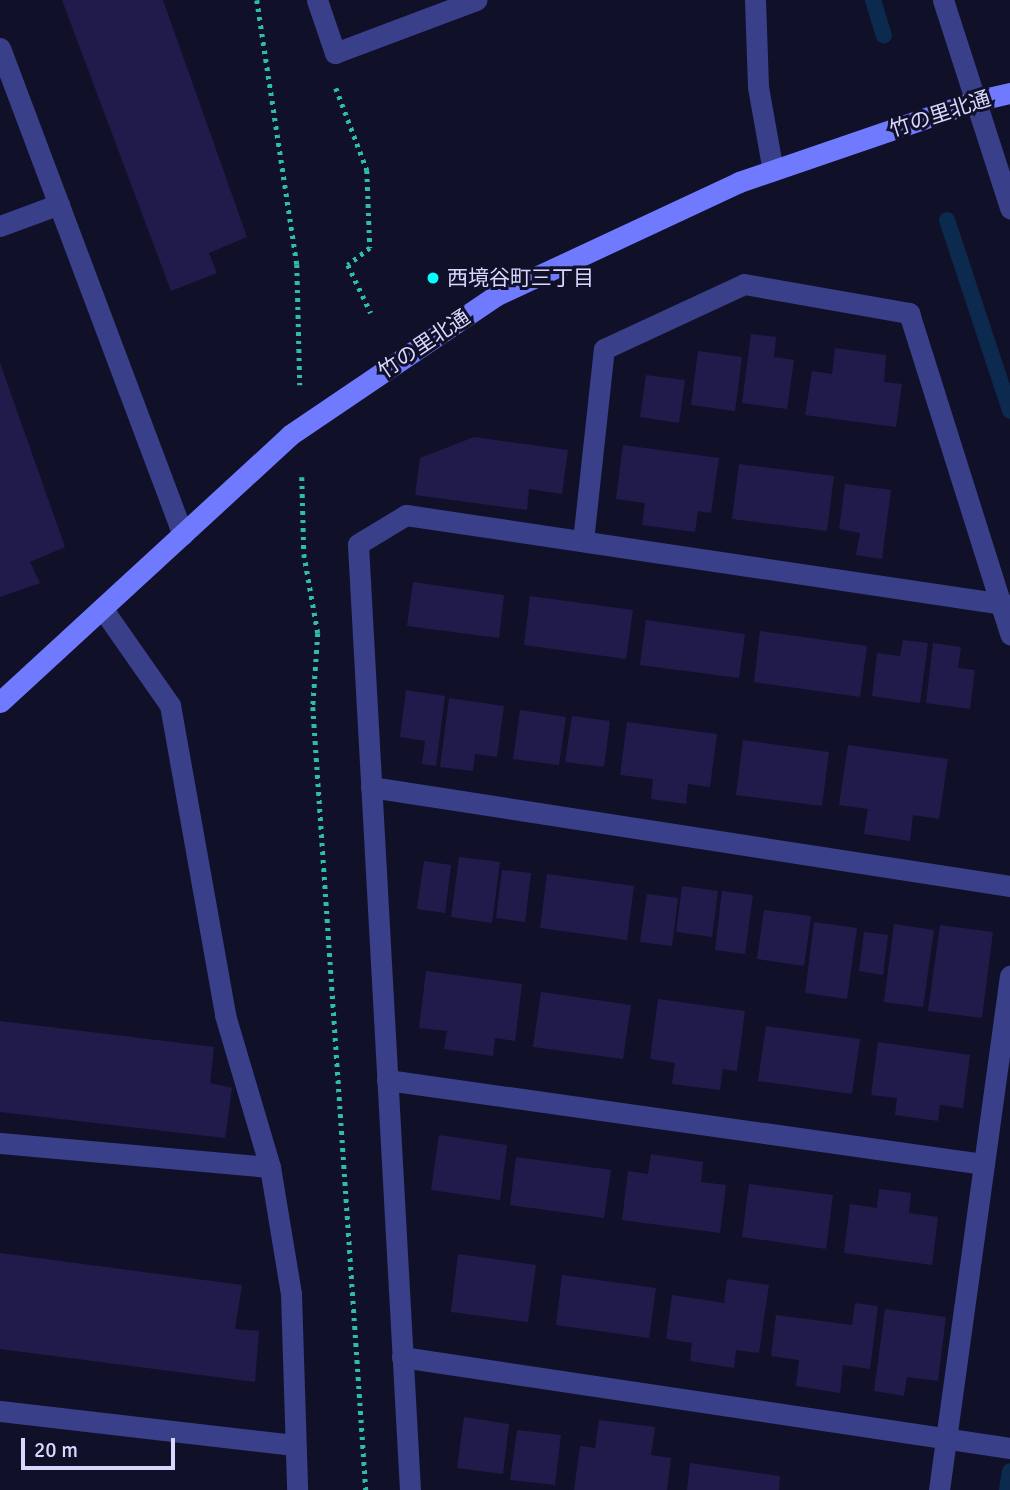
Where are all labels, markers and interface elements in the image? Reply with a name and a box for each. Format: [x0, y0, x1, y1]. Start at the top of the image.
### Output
street label: 竹の里北通 [886, 86, 994, 142]
place label: 西境谷町三丁目 [447, 265, 594, 291]
marker: 西境谷町三丁目 [425, 270, 441, 286]
street label: 竹の里北通 [373, 304, 475, 384]
scale bar [24, 1424, 178, 1468]
text: 20 m [34, 1437, 78, 1463]

